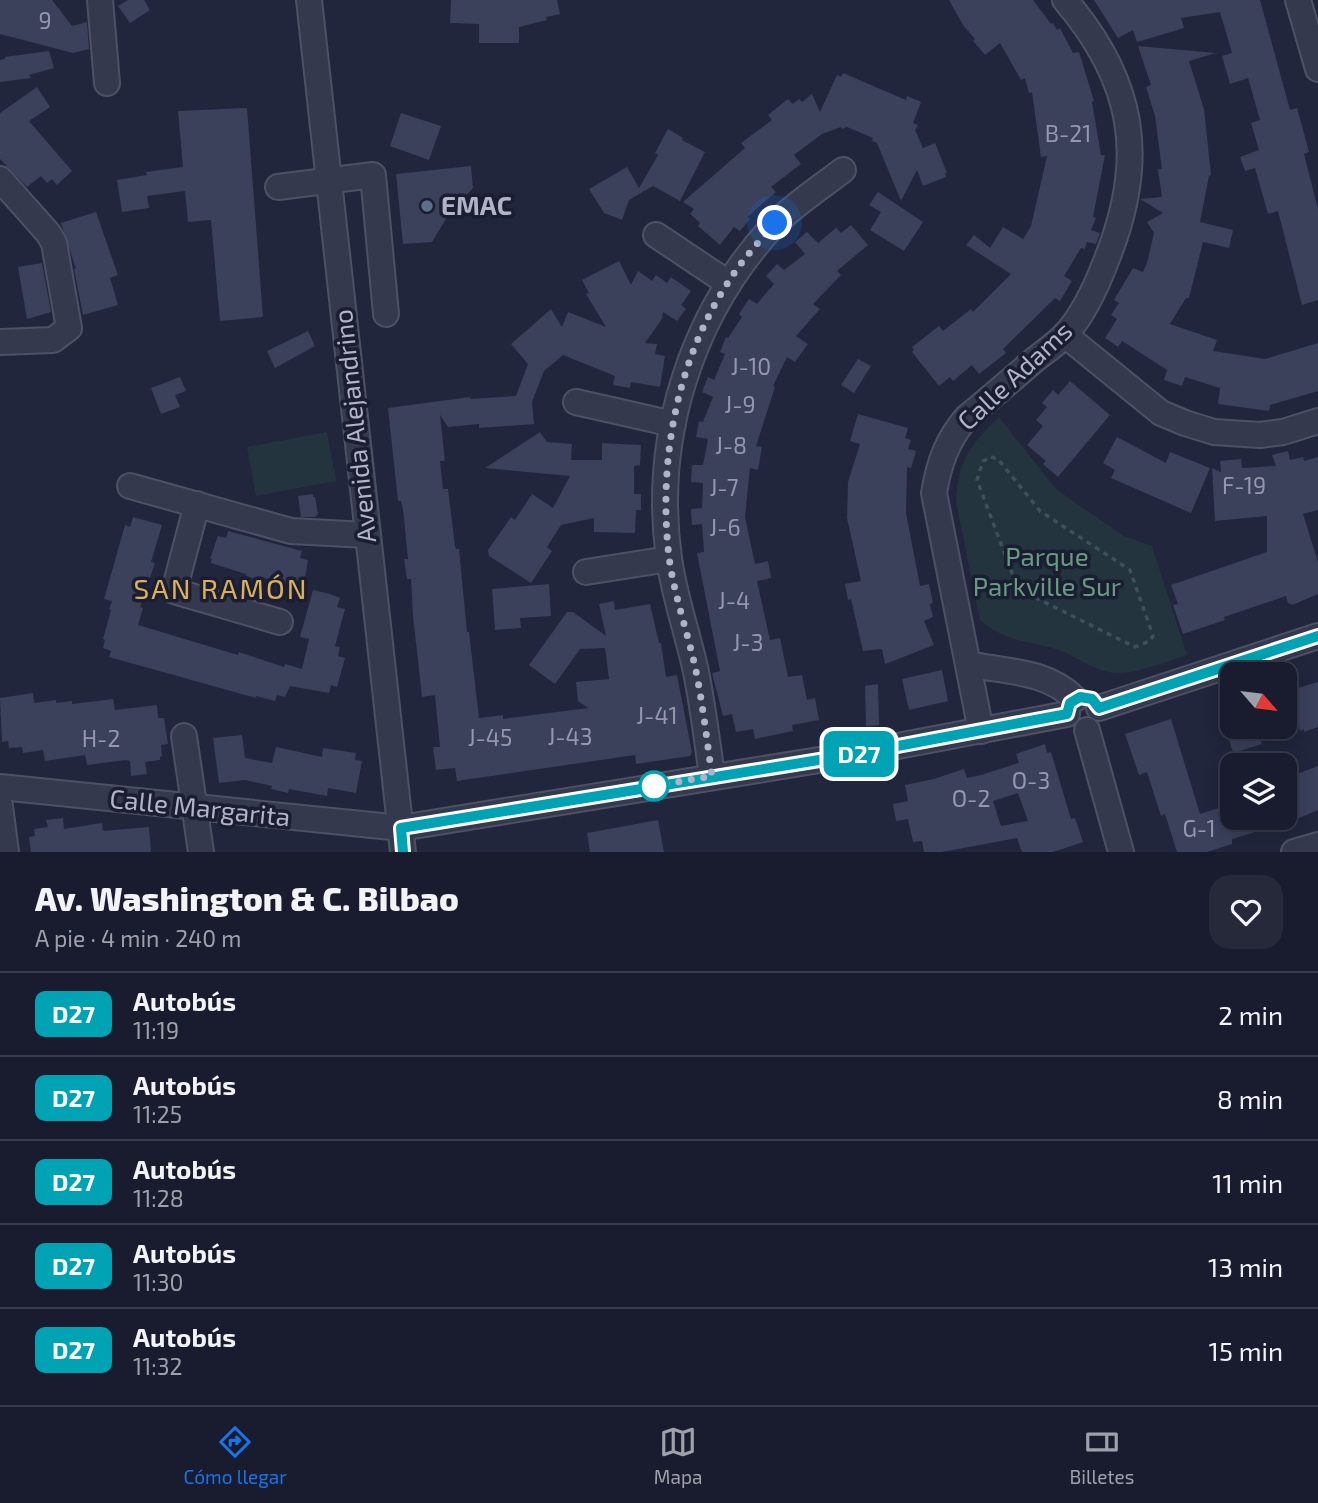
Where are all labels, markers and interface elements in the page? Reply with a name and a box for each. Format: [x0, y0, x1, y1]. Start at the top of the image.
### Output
house number: 9 [38, 6, 52, 34]
house number: B-21 [1045, 119, 1091, 147]
place label: EMAC [441, 189, 512, 220]
marker: EMAC [419, 198, 435, 214]
your location [757, 205, 792, 240]
street label: Avenida Alejandrino [326, 308, 381, 544]
street label: Calle Adams [950, 314, 1078, 436]
house number: J-10 [731, 352, 771, 380]
house number: J-9 [724, 390, 756, 418]
house number: J-8 [715, 431, 747, 459]
house number: F-19 [1222, 471, 1266, 499]
house number: J-7 [710, 473, 739, 501]
house number: J-6 [709, 513, 741, 541]
park label: Parque Parkville Sur [973, 540, 1121, 601]
district label: SAN RAMÓN [134, 571, 308, 605]
house number: J-4 [718, 586, 750, 614]
house number: J-3 [733, 628, 763, 656]
north arrow [1220, 662, 1297, 738]
map controls [1220, 662, 1297, 830]
house number: J-41 [636, 701, 678, 729]
house number: J-43 [547, 722, 593, 750]
house number: J-45 [468, 723, 512, 751]
house number: H-2 [82, 724, 120, 752]
line badge: D27 [819, 731, 899, 777]
text: D27 [837, 739, 881, 768]
button: layers [1220, 753, 1297, 830]
house number: O-3 [1012, 766, 1050, 794]
unlabelled marker [639, 771, 669, 801]
street label: Calle Margarita [108, 782, 292, 831]
house number: O-2 [952, 784, 990, 812]
house number: G-1 [1182, 814, 1216, 842]
button: heart [1209, 875, 1283, 949]
text: Av. Washington & C. Bilbao [35, 878, 459, 918]
text: A pie · 4 min · 240 m [35, 924, 241, 952]
text: Autobús [133, 985, 236, 1016]
text: D27 [52, 999, 95, 1028]
text: 2 min [1218, 999, 1283, 1030]
text: 11:19 [133, 1016, 179, 1044]
text: Autobús [133, 1069, 236, 1100]
text: D27 [52, 1083, 95, 1112]
text: 8 min [1217, 1083, 1283, 1114]
text: 11:25 [133, 1100, 182, 1128]
text: Autobús [133, 1153, 236, 1184]
text: D27 [52, 1167, 95, 1196]
text: 11 min [1212, 1167, 1283, 1198]
text: 11:28 [133, 1184, 184, 1212]
text: Autobús [133, 1237, 236, 1268]
text: D27 [52, 1251, 95, 1280]
text: 13 min [1208, 1251, 1283, 1282]
text: 11:30 [133, 1268, 183, 1296]
text: Autobús [133, 1321, 236, 1352]
text: D27 [52, 1335, 95, 1364]
text: 15 min [1209, 1335, 1283, 1366]
text: 11:32 [133, 1352, 182, 1380]
tab: Cómo llegar [184, 1423, 287, 1488]
tab: Mapa [654, 1423, 702, 1488]
tab: Billetes [1069, 1423, 1134, 1488]

